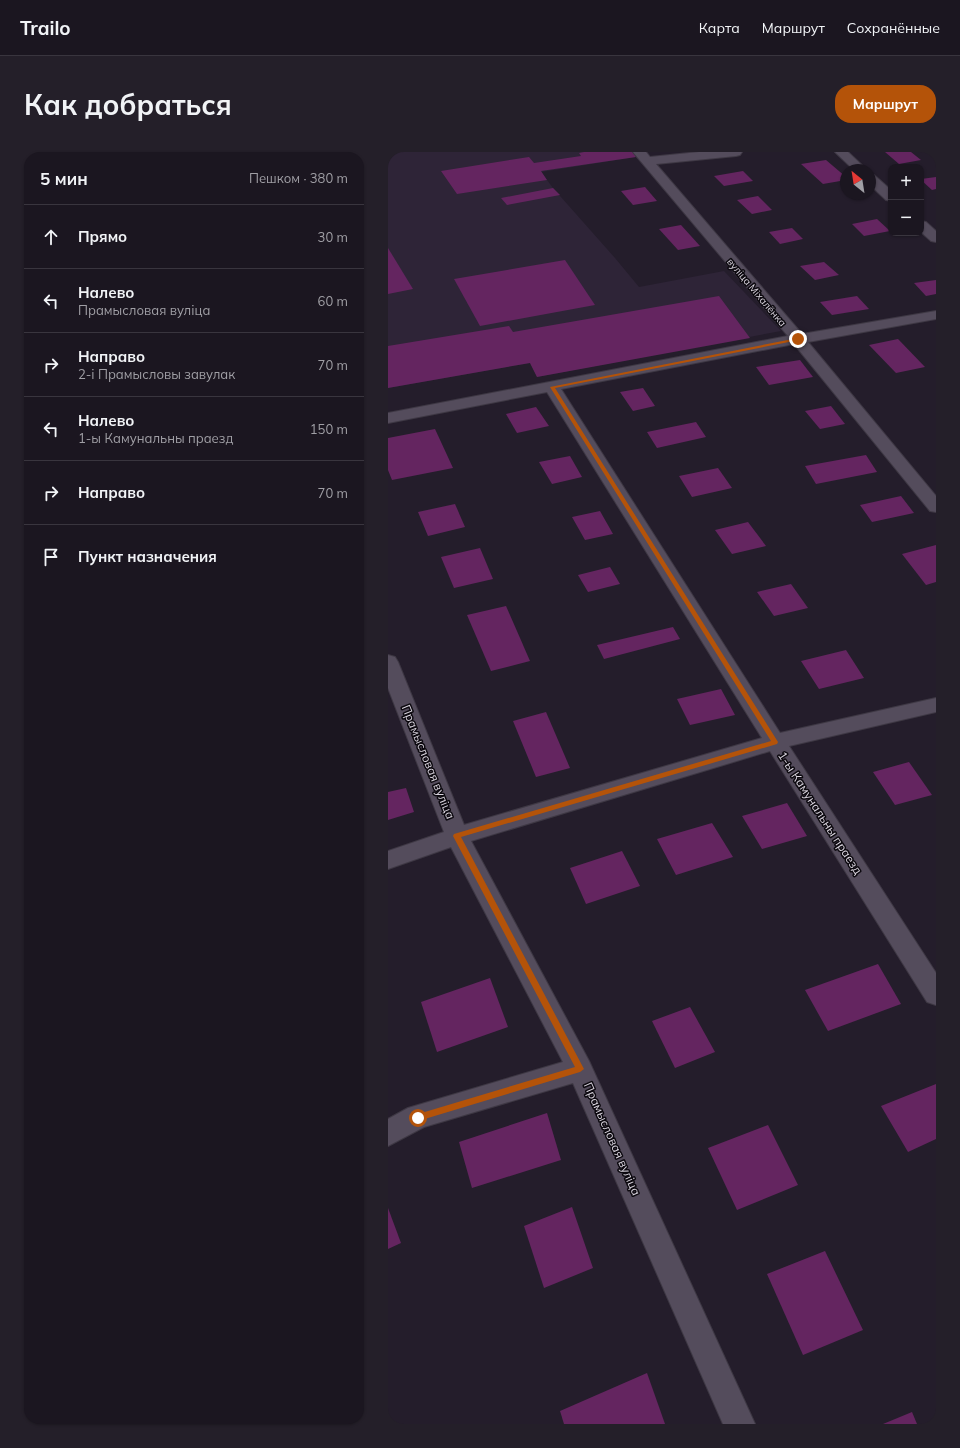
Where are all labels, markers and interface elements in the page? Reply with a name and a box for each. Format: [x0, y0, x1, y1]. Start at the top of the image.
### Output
text: Trailo [20, 16, 71, 40]
text: Карта [699, 19, 740, 37]
text: Маршрут [762, 19, 825, 37]
text: Сохранённые [847, 19, 940, 37]
button: Маршрут [835, 85, 936, 123]
text: Как добраться [24, 87, 232, 122]
north arrow [840, 164, 876, 200]
map controls [888, 164, 924, 236]
button: + [888, 164, 924, 200]
text: 5 мин [40, 168, 88, 189]
text: Пешком · 380 m [249, 170, 348, 186]
button: − [888, 200, 924, 236]
icon: ahead [40, 226, 62, 248]
text: Прямо [78, 227, 127, 246]
text: 30 m [318, 229, 348, 245]
street label: вуліца Міхалёнка [724, 255, 789, 329]
text: Налево [78, 283, 134, 302]
icon: left [40, 290, 62, 312]
text: 60 m [318, 293, 348, 309]
text: Прамысловая вуліца [78, 302, 210, 318]
route end [789, 330, 807, 348]
text: Направо [78, 347, 145, 366]
icon: right [40, 354, 62, 376]
text: 70 m [318, 357, 348, 373]
text: 2-і Прамысловы завулак [78, 366, 235, 382]
text: Налево [78, 411, 134, 430]
icon: left [40, 418, 62, 440]
text: 150 m [310, 421, 348, 437]
text: 1-ы Камунальны праезд [78, 430, 233, 446]
icon: right [40, 482, 62, 504]
text: Направо [78, 483, 145, 502]
text: 70 m [318, 485, 348, 501]
icon: arrive [40, 546, 62, 568]
text: Пункт назначения [78, 547, 217, 566]
street label: Прамысловая вуліца [399, 702, 458, 821]
street label: 1-ы Камунальны праезд [775, 748, 866, 877]
street label: Прамысловая вуліца [581, 1080, 644, 1198]
route start [409, 1109, 427, 1127]

